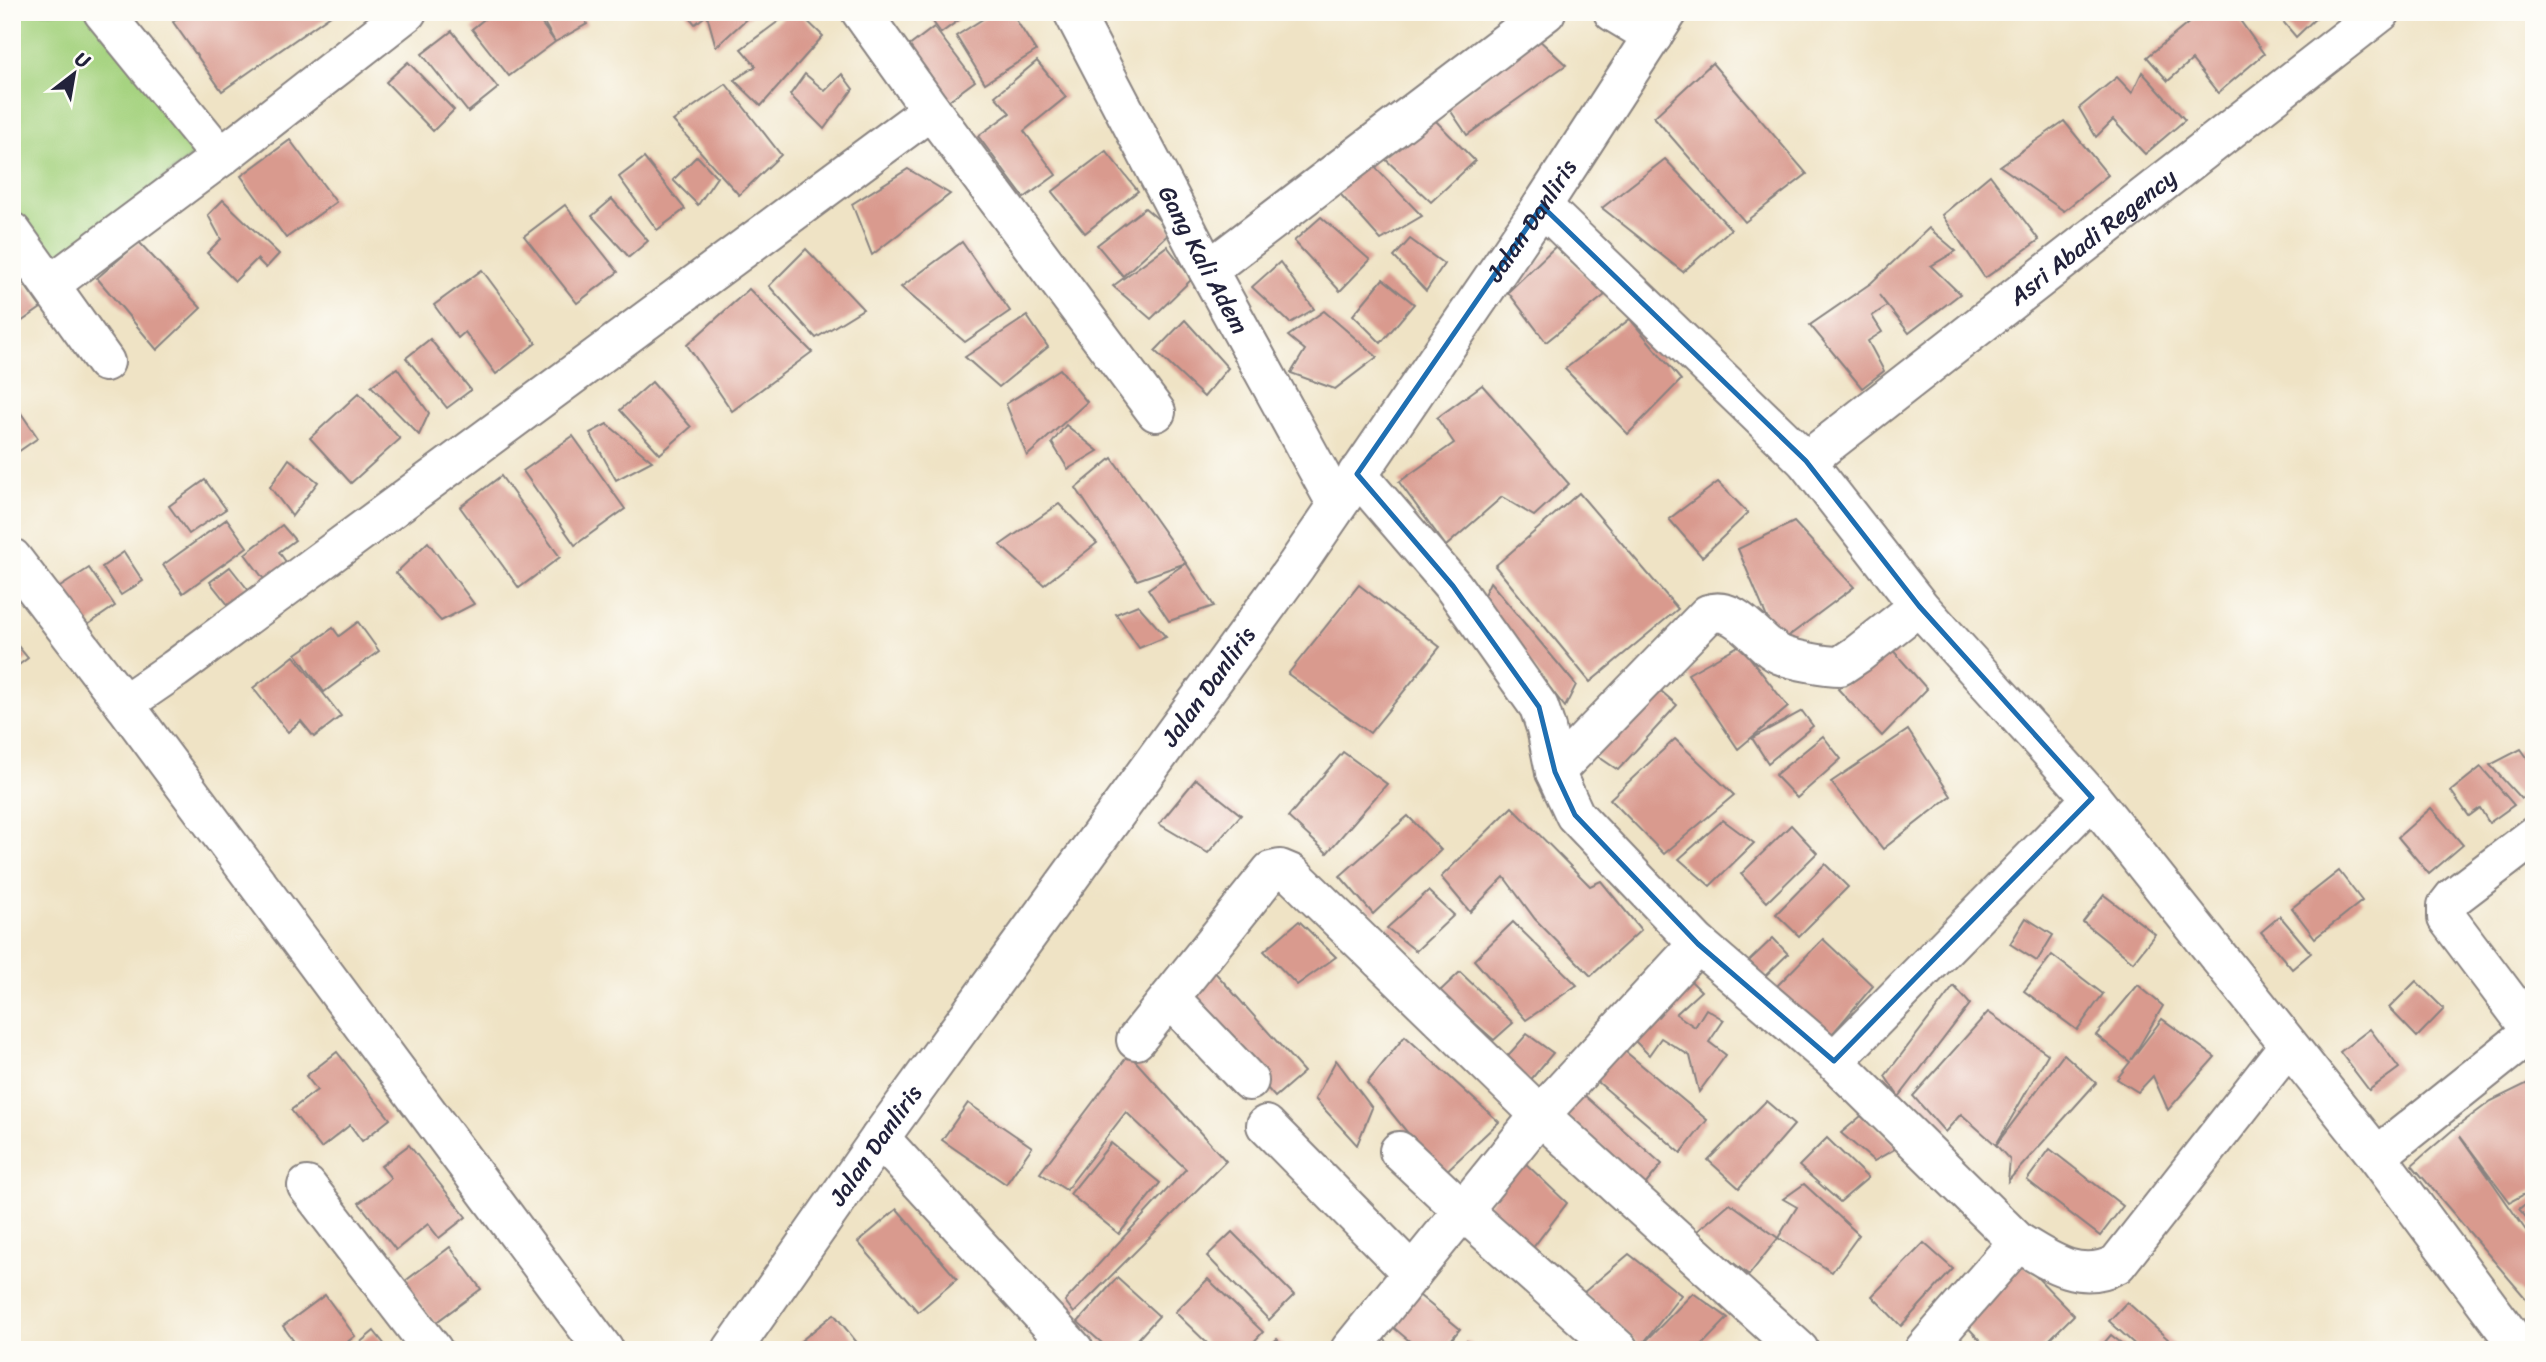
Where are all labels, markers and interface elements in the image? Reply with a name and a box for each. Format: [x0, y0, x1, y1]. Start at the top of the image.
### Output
north arrow [38, 38, 108, 108]
text: U [69, 42, 98, 78]
street label: Jalan Danliris [1474, 150, 1588, 291]
street label: Asri Abadi Regency [1999, 157, 2187, 317]
street label: Gang Kali Adem [1146, 178, 1260, 342]
street label: Jalan Danliris [1150, 617, 1267, 756]
street label: Jalan Danliris [817, 1076, 933, 1216]

